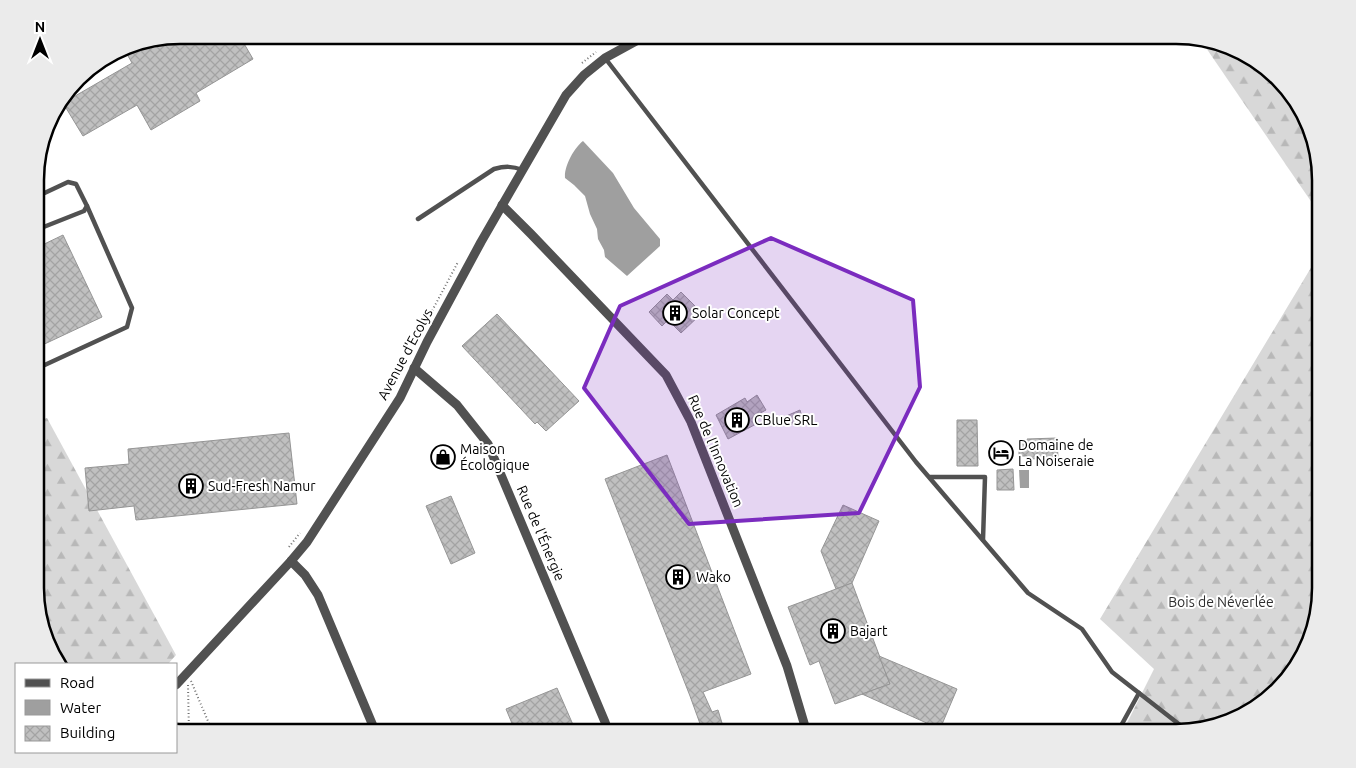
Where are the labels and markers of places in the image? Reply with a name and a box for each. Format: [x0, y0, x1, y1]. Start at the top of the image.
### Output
building icon: Solar Concept [662, 300, 688, 326]
place label: Solar Concept [692, 305, 780, 321]
building icon: CBlue SRL [724, 407, 750, 433]
place label: CBlue SRL [754, 412, 817, 428]
place label: Domaine de La Noiseraie [1018, 437, 1095, 469]
hotel icon: Domaine de La Noiseraie [988, 440, 1014, 466]
place label: Maison Écologique [460, 441, 530, 473]
shop icon: Maison Écologique [430, 444, 456, 470]
building icon: Sud-Fresh Namur [178, 473, 204, 499]
place label: Sud-Fresh Namur [208, 478, 316, 494]
building icon: Wako [665, 564, 691, 590]
place label: Wako [696, 569, 731, 585]
building icon: Bajart [820, 618, 846, 644]
place label: Bajart [850, 623, 888, 639]

